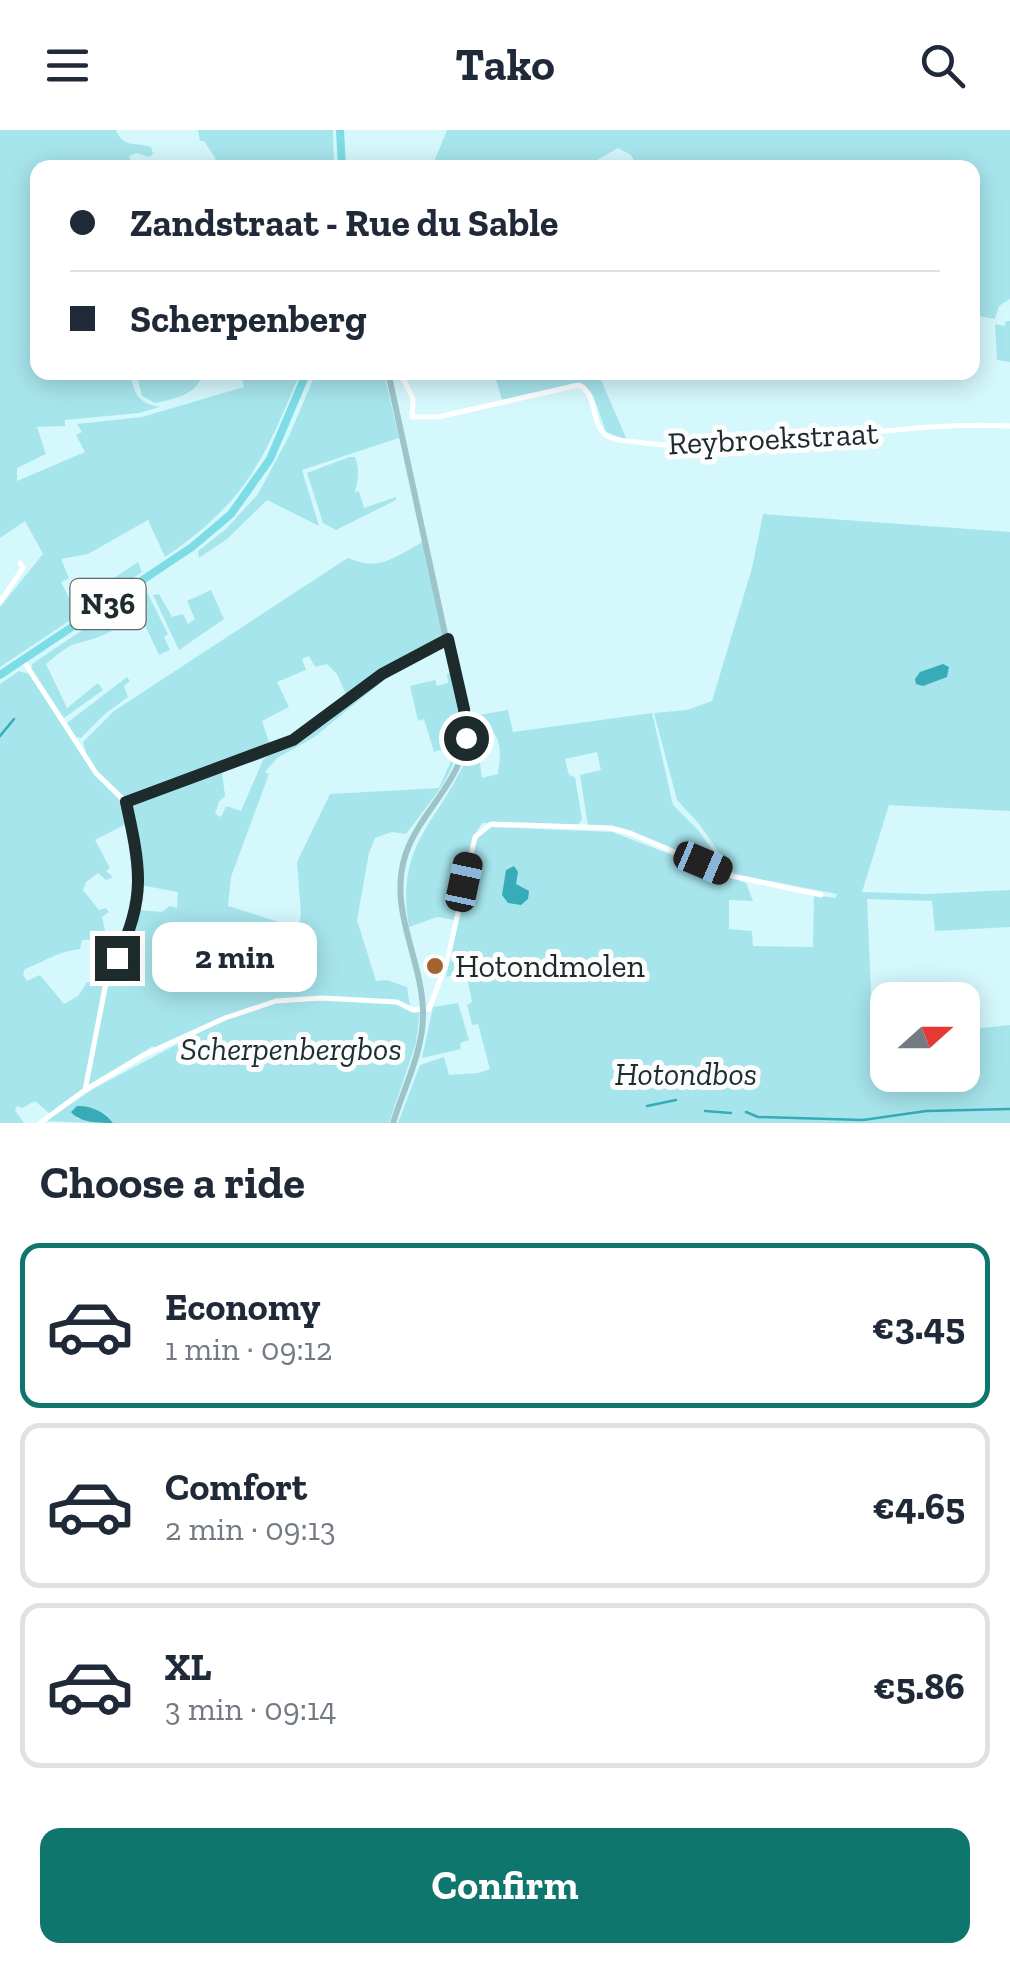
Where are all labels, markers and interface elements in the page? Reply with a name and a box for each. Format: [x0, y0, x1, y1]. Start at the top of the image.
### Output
icon: menu [40, 38, 95, 93]
text: Tako [455, 38, 555, 92]
icon: search [915, 38, 970, 93]
text: Zandstraat - Rue du Sable [130, 200, 558, 246]
text: Scherpenberg [130, 296, 366, 342]
street label: Reybroekstraat [667, 414, 879, 462]
road number: N36 [70, 579, 146, 629]
route start [444, 716, 489, 761]
car [670, 837, 736, 889]
car [443, 850, 485, 914]
callout: 2 min [152, 923, 317, 993]
route end [95, 936, 140, 981]
text: 2 min [195, 938, 274, 976]
place label: Hotondmolen [455, 947, 646, 985]
marker: Hotondmolen [424, 955, 446, 977]
north arrow [870, 982, 980, 1092]
map controls [870, 982, 980, 1092]
park label: Scherpenbergbos [180, 1030, 402, 1068]
park label: Hotondbos [615, 1055, 757, 1093]
text: Choose a ride [40, 1156, 305, 1210]
icon: car [45, 1281, 135, 1371]
text: Economy [165, 1284, 320, 1330]
text: €3.45 [872, 1303, 965, 1349]
text: 1 min · 09:12 [165, 1330, 332, 1368]
icon: car [45, 1461, 135, 1551]
text: Comfort [165, 1464, 307, 1510]
text: €4.65 [873, 1483, 965, 1529]
text: 2 min · 09:13 [165, 1510, 336, 1548]
icon: car [45, 1641, 135, 1731]
text: XL [165, 1644, 212, 1690]
text: €5.86 [873, 1663, 965, 1709]
text: 3 min · 09:14 [165, 1690, 337, 1728]
button: Confirm [40, 1828, 970, 1943]

